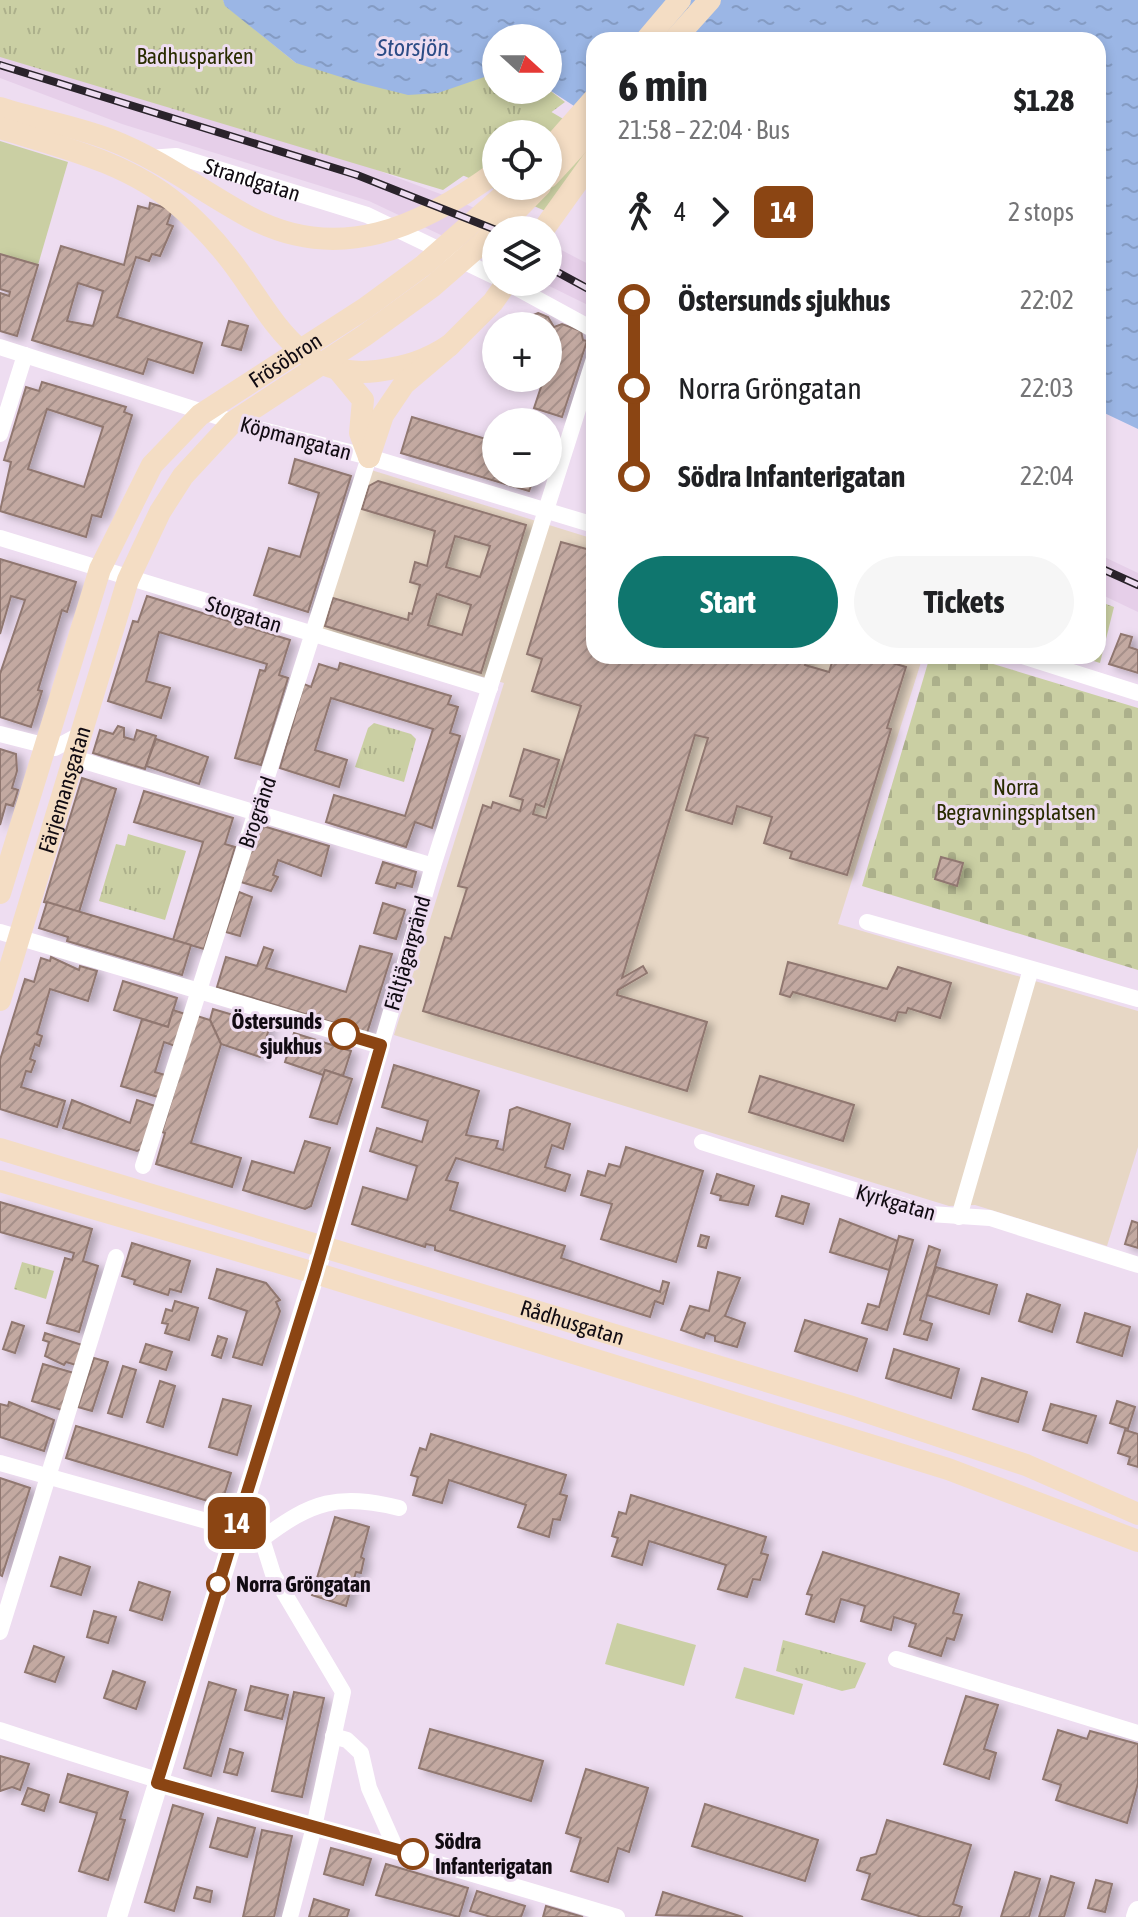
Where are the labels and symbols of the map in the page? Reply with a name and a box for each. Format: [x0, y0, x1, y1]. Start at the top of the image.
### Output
north arrow [482, 24, 562, 104]
water label: Storsjön [376, 34, 449, 61]
park label: Badhusparken [136, 43, 254, 69]
street label: Strandgatan [201, 152, 304, 207]
street label: Frösöbron [244, 327, 326, 393]
street label: Köpmangatan [237, 411, 355, 465]
street label: Storgatan [203, 590, 285, 638]
street label: Färjemansgatan [33, 723, 96, 856]
street label: Brogränd [233, 773, 281, 851]
park label: Norra Begravningsplatsen [936, 774, 1096, 825]
street label: Fältjägargränd [378, 893, 436, 1013]
place label: Östersunds sjukhus [232, 1008, 322, 1059]
marker: Östersunds sjukhus [329, 1019, 359, 1049]
street label: Kyrkgatan [853, 1178, 939, 1226]
street label: Rådhusgatan [517, 1294, 627, 1350]
line badge: 14 [201, 1497, 273, 1549]
place label: Norra Gröngatan [236, 1571, 371, 1597]
marker: Norra Gröngatan [207, 1573, 229, 1595]
place label: Södra Infanterigatan [435, 1828, 552, 1879]
marker: Södra Infanterigatan [398, 1839, 428, 1869]

